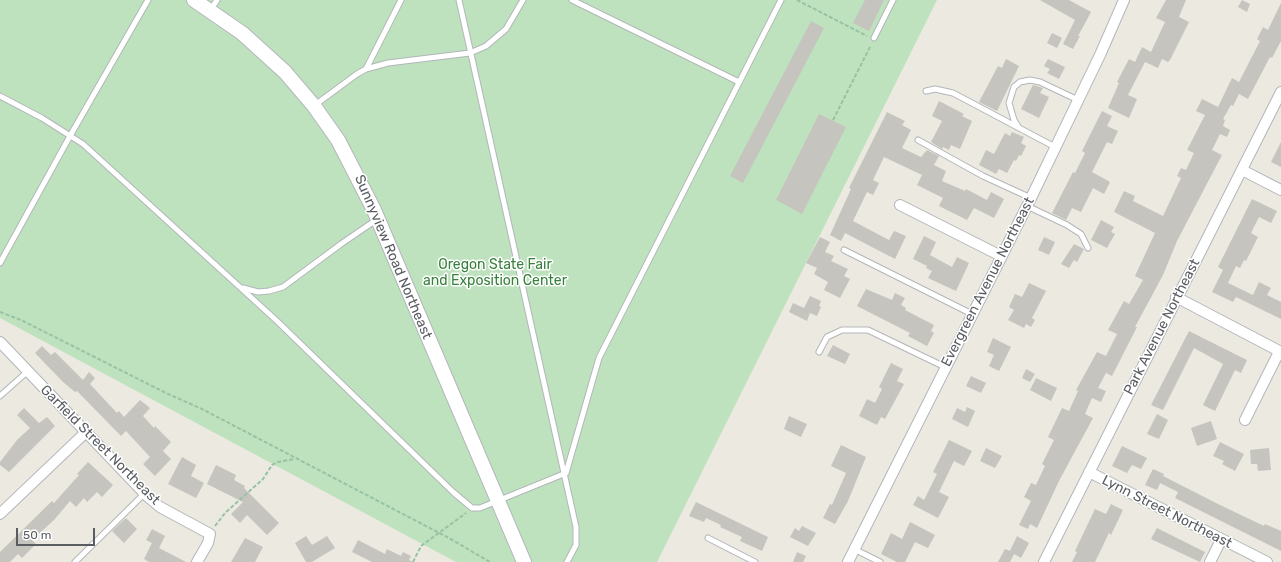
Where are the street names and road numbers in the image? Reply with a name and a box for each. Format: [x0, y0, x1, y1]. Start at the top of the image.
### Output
street label: Sunnyview Road Northeast [351, 172, 435, 342]
street label: Evergreen Avenue Northeast [938, 195, 1038, 369]
street label: Park Avenue Northeast [1120, 256, 1204, 398]
street label: Garfield Street Northeast [37, 382, 163, 508]
street label: Lynn Street Northeast [1099, 472, 1235, 552]

